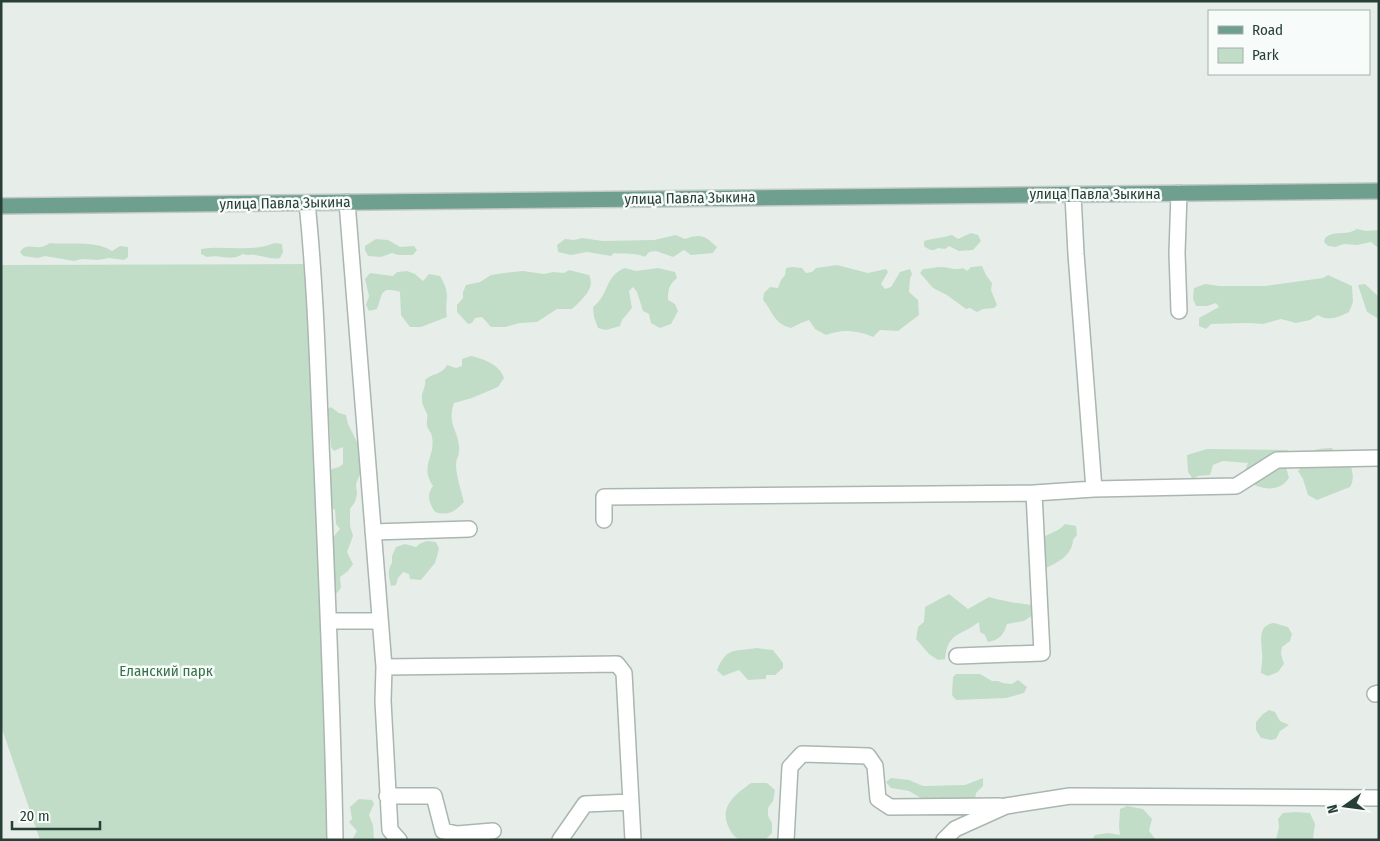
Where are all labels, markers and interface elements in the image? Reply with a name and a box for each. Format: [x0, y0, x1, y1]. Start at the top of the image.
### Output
legend [1208, 10, 1370, 75]
text: Road [1252, 21, 1283, 39]
text: Park [1252, 46, 1279, 64]
street label: улица Павла Зыкина [1029, 185, 1161, 203]
street label: улица Павла Зыкина [624, 188, 756, 208]
street label: улица Павла Зыкина [219, 193, 351, 213]
park label: Еланский парк [119, 662, 213, 680]
north arrow [1320, 781, 1370, 831]
scale bar [12, 798, 100, 830]
text: N [1324, 803, 1342, 815]
text: 20 m [20, 807, 50, 825]

